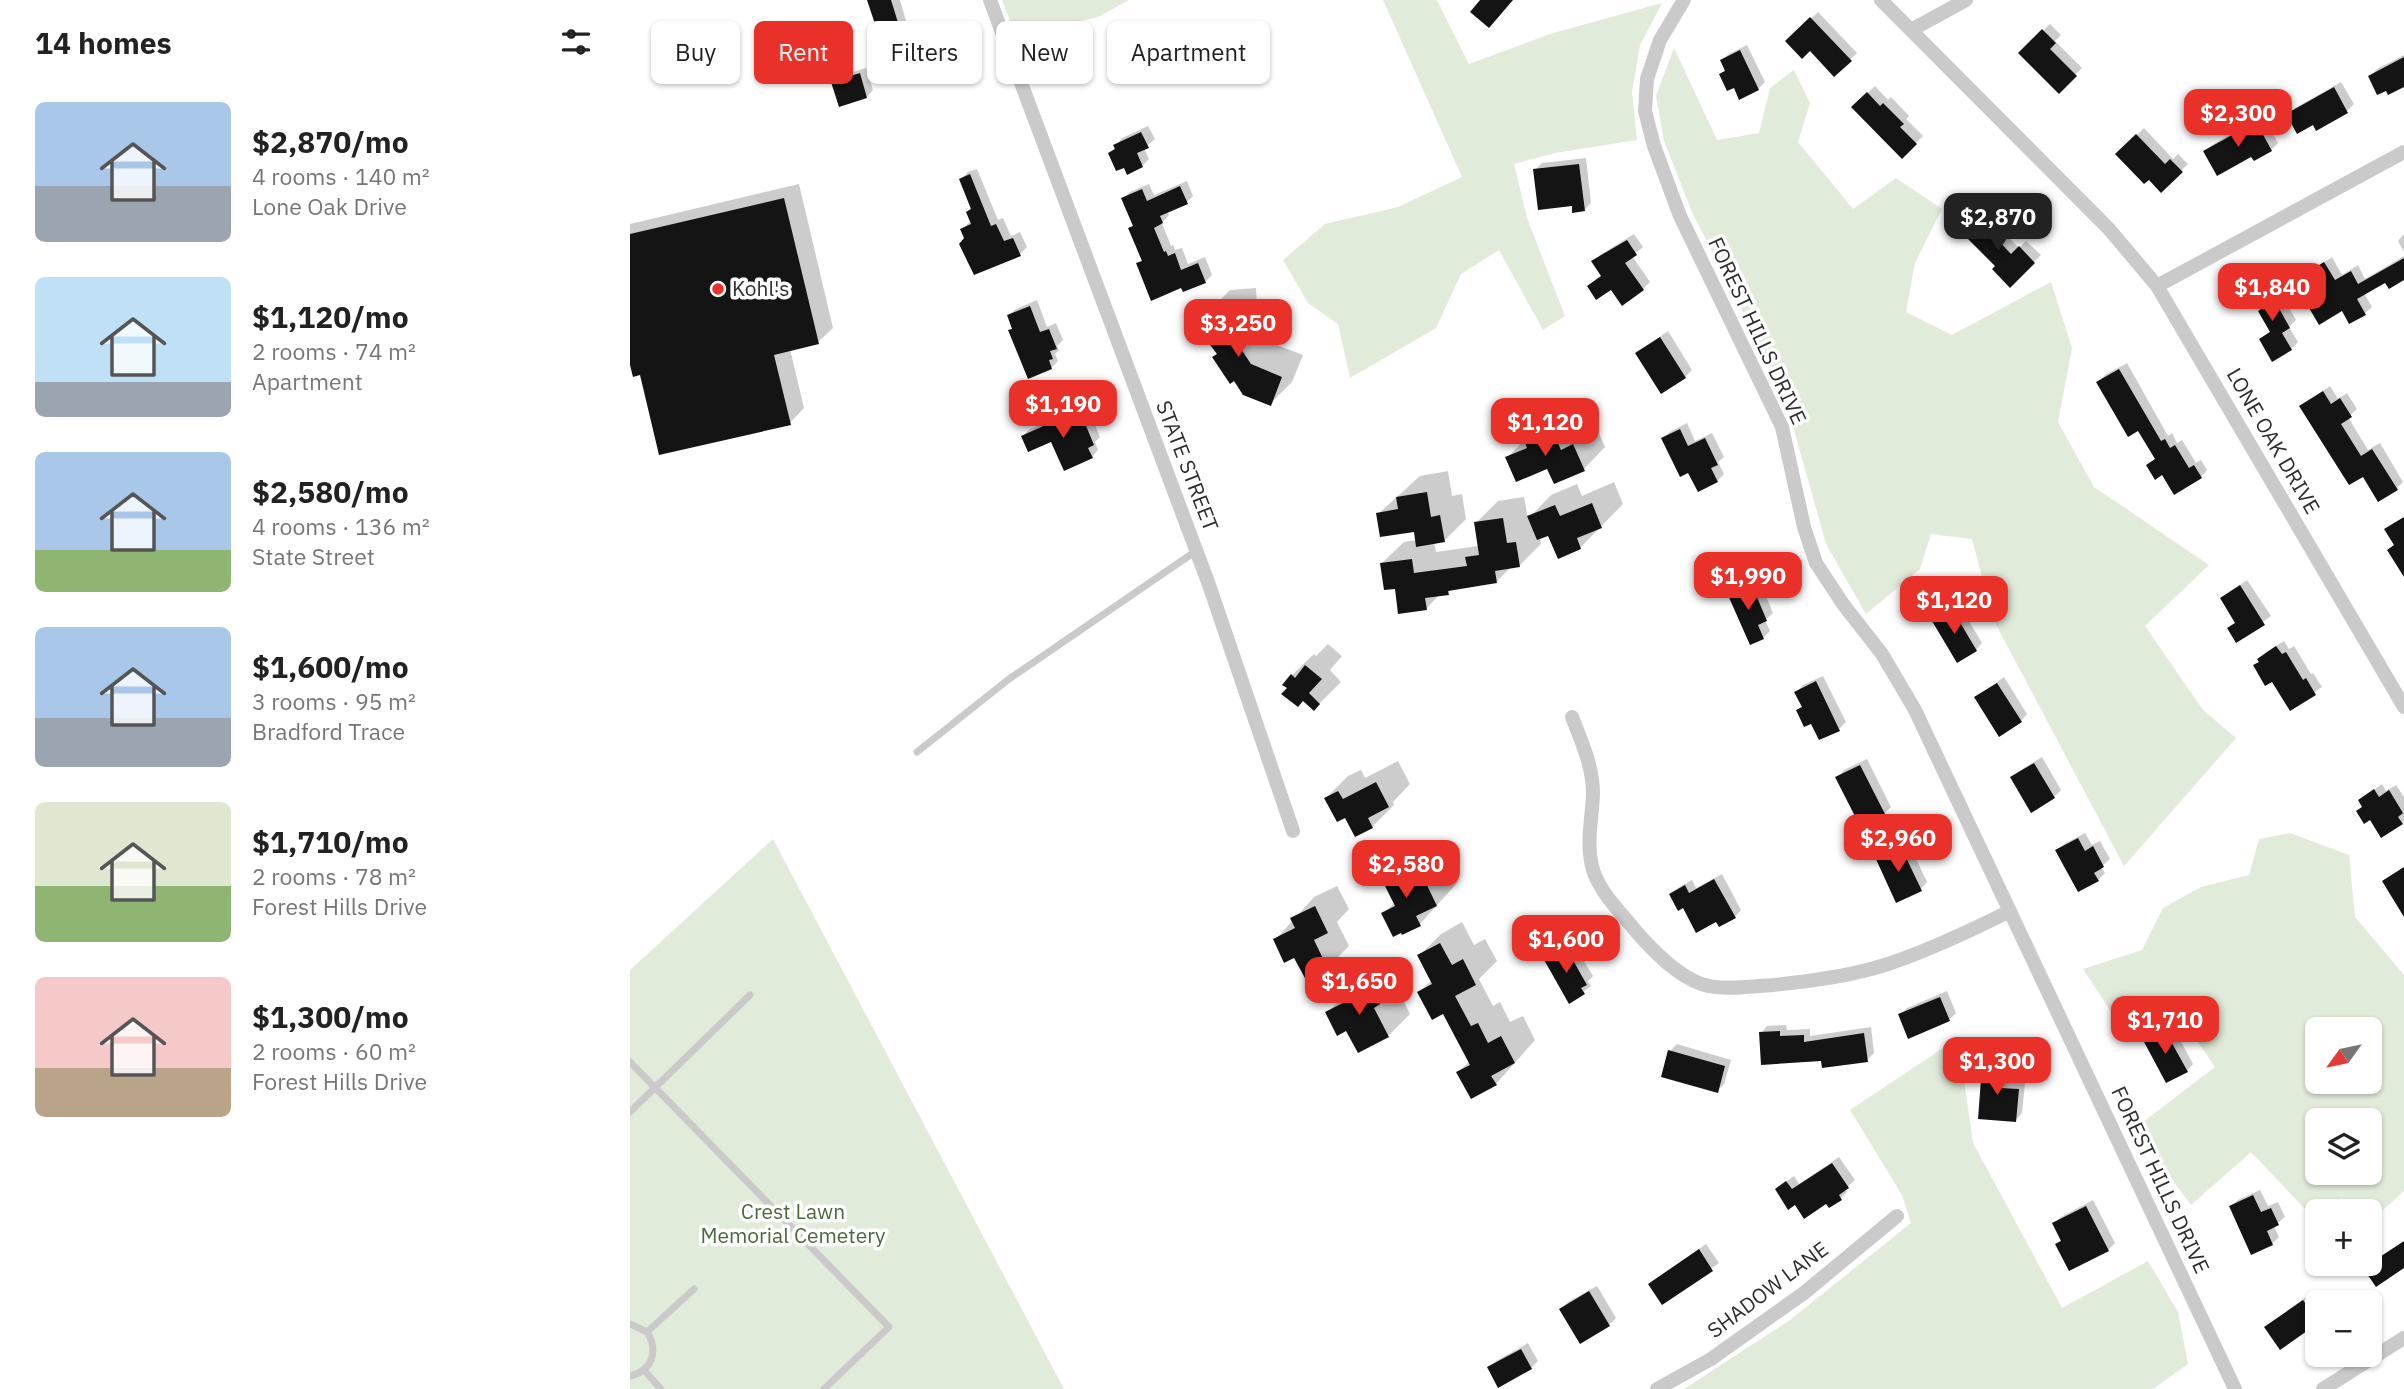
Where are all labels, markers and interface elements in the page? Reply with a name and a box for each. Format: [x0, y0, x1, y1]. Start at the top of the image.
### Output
chip: Buy [651, 21, 740, 84]
chip: Rent [754, 21, 853, 84]
chip: Filters [867, 21, 982, 84]
chip: New [996, 21, 1093, 84]
chip: Apartment [1107, 21, 1270, 84]
text: 14 homes [35, 23, 172, 62]
icon: filters [557, 23, 595, 61]
pin: $2,300 [2181, 90, 2295, 149]
text: $2,300 [2200, 97, 2276, 127]
text: $2,870/mo [252, 122, 409, 161]
icon: home [91, 130, 175, 214]
text: 4 rooms · 140 m² [252, 161, 430, 191]
text: Lone Oak Drive [252, 191, 407, 221]
pin: $2,870 [1941, 194, 2055, 253]
text: $2,870 [1960, 201, 2036, 231]
street label: FOREST HILLS DRIVE [1702, 233, 1814, 429]
pin: $1,840 [2215, 264, 2329, 323]
text: $1,840 [2234, 271, 2310, 301]
place label: Kohl's [732, 274, 790, 302]
marker: Kohl's [710, 281, 726, 297]
text: $1,120/mo [252, 297, 409, 336]
pin: $3,250 [1181, 300, 1295, 359]
icon: home [91, 305, 175, 389]
text: $3,250 [1200, 307, 1276, 337]
text: 2 rooms · 74 m² [252, 336, 416, 366]
street label: LONE OAK DRIVE [2221, 362, 2327, 519]
text: Apartment [252, 366, 363, 396]
pin: $1,190 [1006, 380, 1120, 440]
text: $1,190 [1025, 388, 1101, 418]
street label: STATE STREET [1150, 396, 1226, 535]
pin: $1,120 [1488, 398, 1602, 458]
text: $1,120 [1507, 406, 1583, 436]
text: $2,580/mo [252, 472, 409, 511]
icon: home [91, 480, 175, 564]
text: 4 rooms · 136 m² [252, 511, 430, 541]
text: State Street [252, 541, 375, 571]
pin: $1,990 [1691, 552, 1805, 612]
text: $1,990 [1710, 560, 1786, 590]
pin: $1,120 [1897, 576, 2011, 636]
text: $1,120 [1916, 584, 1992, 614]
text: $1,600/mo [252, 647, 409, 686]
icon: home [91, 655, 175, 739]
text: 3 rooms · 95 m² [252, 686, 416, 716]
text: Bradford Trace [252, 716, 405, 746]
pin: $2,960 [1841, 814, 1955, 874]
text: $1,710/mo [252, 822, 409, 861]
text: $2,960 [1860, 822, 1936, 852]
icon: home [91, 830, 175, 914]
pin: $2,580 [1349, 841, 1463, 900]
text: $2,580 [1368, 848, 1444, 878]
text: 2 rooms · 78 m² [252, 861, 416, 891]
text: Forest Hills Drive [252, 891, 427, 921]
pin: $1,600 [1509, 916, 1623, 975]
text: $1,600 [1528, 923, 1604, 953]
pin: $1,650 [1302, 958, 1416, 1017]
text: $1,650 [1321, 965, 1397, 995]
pin: $1,710 [2108, 996, 2222, 1056]
text: $1,300/mo [252, 997, 409, 1036]
text: $1,710 [2127, 1004, 2203, 1034]
icon: home [91, 1005, 175, 1089]
north arrow [2305, 1017, 2382, 1094]
map controls [2305, 1017, 2382, 1367]
text: 2 rooms · 60 m² [252, 1036, 416, 1066]
pin: $1,300 [1940, 1038, 2054, 1097]
text: $1,300 [1959, 1045, 2035, 1075]
text: Forest Hills Drive [252, 1066, 427, 1096]
street label: FOREST HILLS DRIVE [2105, 1082, 2217, 1278]
button: layers [2305, 1108, 2382, 1185]
park label: Crest Lawn Memorial Cemetery [700, 1197, 886, 1249]
button: + [2305, 1199, 2382, 1276]
street label: SHADOW LANE [1701, 1235, 1834, 1344]
button: − [2305, 1290, 2382, 1367]

